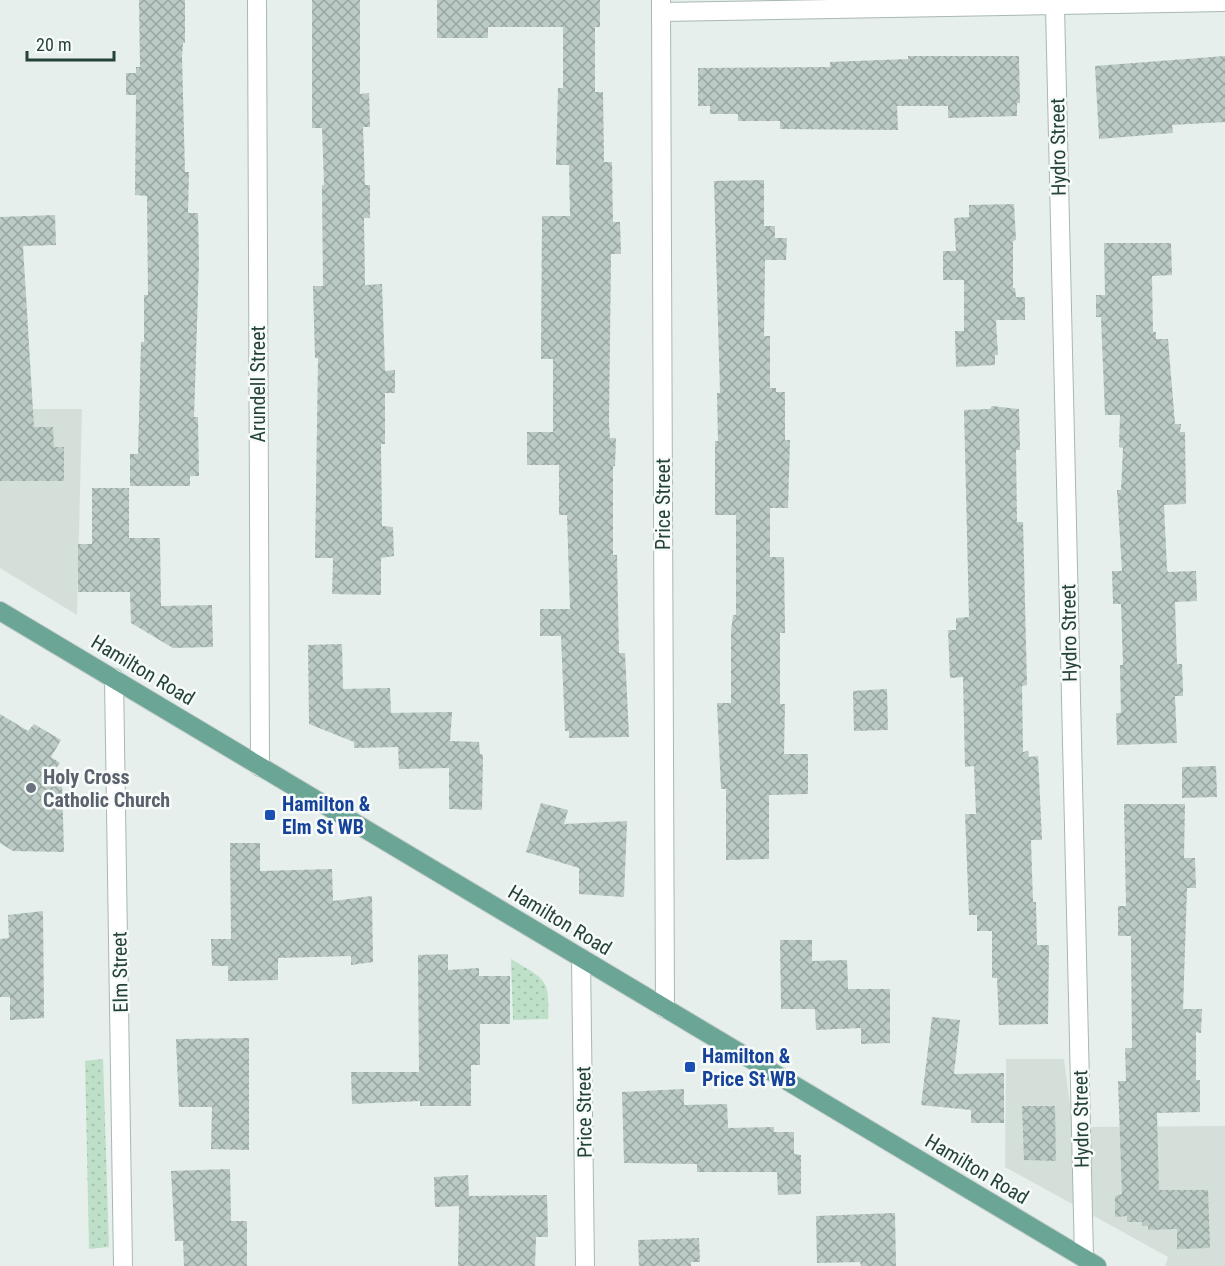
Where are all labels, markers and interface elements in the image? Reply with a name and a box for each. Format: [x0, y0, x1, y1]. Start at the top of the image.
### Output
scale bar [27, 24, 114, 62]
text: 20 m [36, 34, 71, 55]
street label: Hydro Street [1045, 98, 1071, 196]
street label: Arundell Street [246, 325, 270, 442]
street label: Price Street [651, 458, 675, 550]
street label: Hydro Street [1056, 584, 1082, 682]
street label: Hamilton Road [87, 630, 199, 710]
place label: Holy Cross Catholic Church [43, 765, 170, 812]
marker: Holy Cross Catholic Church [24, 781, 38, 795]
place label: Hamilton & Elm St WB [282, 792, 371, 839]
marker: Hamilton & Elm St WB [263, 808, 277, 822]
street label: Hamilton Road [504, 880, 616, 960]
street label: Elm Street [107, 931, 133, 1013]
place label: Hamilton & Price St WB [702, 1044, 796, 1091]
marker: Hamilton & Price St WB [683, 1060, 697, 1074]
street label: Price Street [571, 1066, 597, 1158]
street label: Hydro Street [1068, 1070, 1094, 1168]
street label: Hamilton Road [921, 1129, 1033, 1209]

